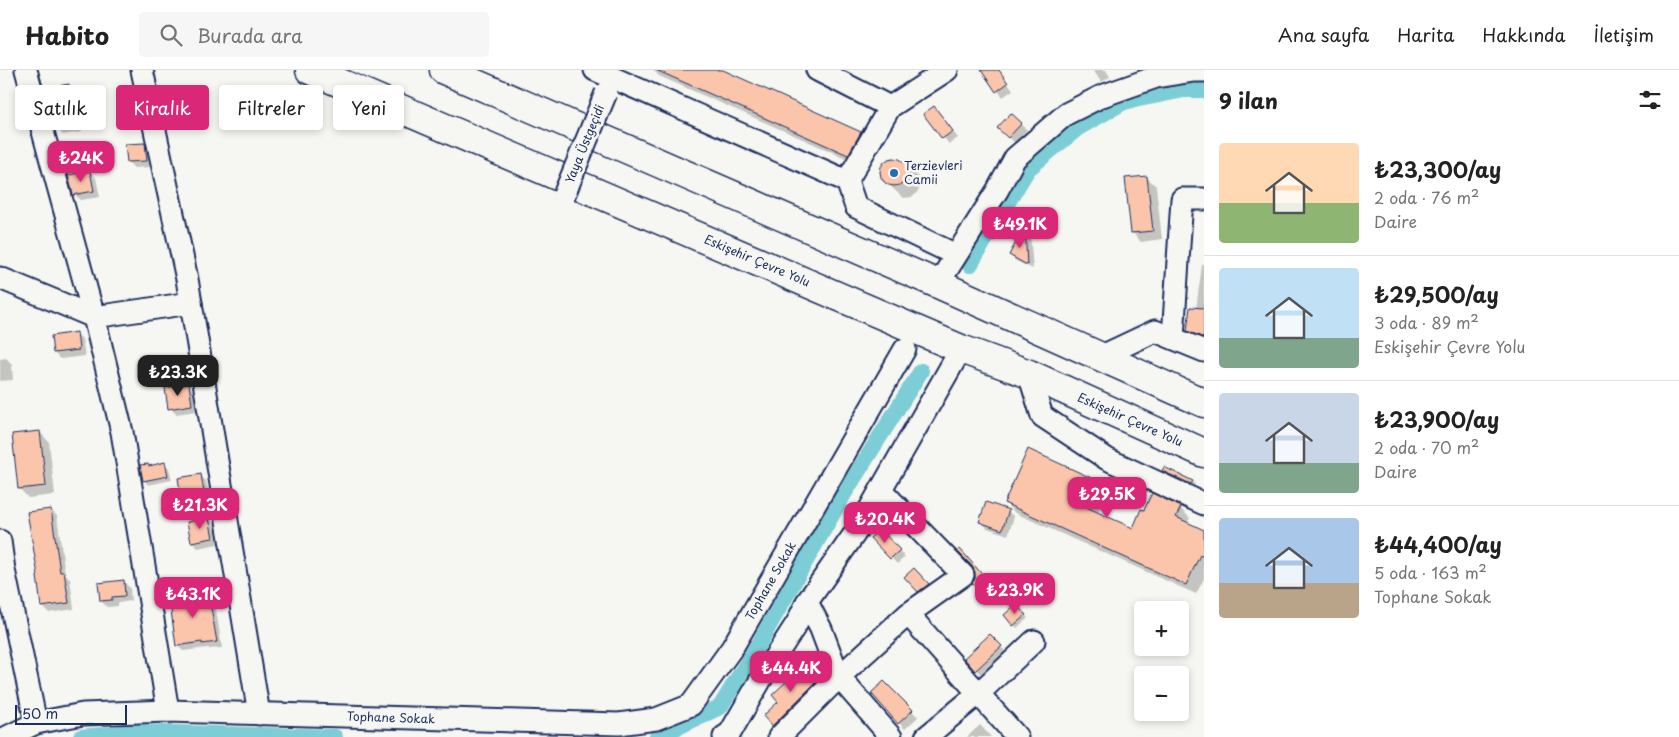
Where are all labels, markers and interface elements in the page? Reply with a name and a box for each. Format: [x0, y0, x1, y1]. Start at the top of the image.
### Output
search box [139, 12, 489, 57]
text: Habito [25, 17, 109, 53]
icon: search [157, 21, 185, 49]
text: Burada ara [197, 21, 303, 49]
text: Ana sayfa [1278, 21, 1369, 48]
text: Harita [1397, 21, 1454, 48]
text: Hakkında [1482, 21, 1566, 48]
text: İletişim [1594, 21, 1654, 48]
text: 9 ilan [1219, 84, 1278, 116]
chip: Satılık [15, 85, 106, 130]
chip: Kiralık [116, 85, 209, 130]
chip: Filtreler [219, 85, 323, 130]
chip: Yeni [333, 85, 404, 130]
icon: filters [1636, 86, 1664, 114]
street label: Yaya Üstgeçidi [560, 101, 608, 186]
pin: ₺24K [51, 140, 111, 183]
text: ₺24K [58, 145, 104, 169]
text: ₺23,300/ay [1374, 153, 1501, 185]
place label: Terzievleri Camii [904, 156, 963, 188]
icon: home [1259, 163, 1319, 223]
marker: Terzievleri Camii [888, 167, 900, 179]
text: 2 oda · 76 m² [1374, 185, 1479, 209]
pin: ₺49.1K [979, 206, 1061, 249]
text: Daire [1374, 209, 1417, 233]
text: ₺49.1K [993, 211, 1047, 235]
street label: Eskişehir Çevre Yolu [702, 230, 813, 291]
text: ₺29,500/ay [1374, 278, 1499, 310]
icon: home [1259, 288, 1319, 348]
text: 3 oda · 89 m² [1374, 310, 1479, 334]
text: Eskişehir Çevre Yolu [1374, 334, 1525, 358]
pin: ₺23.3K [137, 354, 219, 397]
text: ₺23.3K [149, 359, 207, 383]
street label: Eskişehir Çevre Yolu [1075, 388, 1186, 450]
text: ₺23,900/ay [1374, 403, 1499, 435]
icon: home [1259, 413, 1319, 473]
text: 2 oda · 70 m² [1374, 435, 1479, 459]
text: Daire [1374, 459, 1417, 483]
pin: ₺29.5K [1066, 476, 1148, 519]
text: ₺29.5K [1078, 481, 1136, 505]
pin: ₺21.3K [159, 488, 241, 530]
text: ₺21.3K [172, 492, 228, 516]
pin: ₺20.4K [844, 502, 926, 544]
text: ₺20.4K [855, 506, 915, 530]
text: ₺44,400/ay [1374, 528, 1502, 560]
street label: Tophane Sokak [740, 538, 800, 623]
icon: home [1259, 538, 1319, 598]
text: 5 oda · 163 m² [1374, 560, 1487, 584]
pin: ₺23.9K [974, 572, 1056, 615]
pin: ₺43.1K [152, 576, 234, 619]
text: ₺23.9K [986, 577, 1044, 601]
text: ₺43.1K [165, 581, 221, 605]
text: Tophane Sokak [1374, 584, 1492, 608]
map controls [1134, 601, 1189, 721]
button: + [1134, 601, 1189, 656]
pin: ₺44.4K [750, 650, 832, 693]
text: ₺44.4K [761, 655, 821, 679]
button: − [1134, 666, 1189, 721]
scale bar [15, 702, 128, 725]
text: 50 m [22, 703, 58, 724]
street label: Tophane Sokak [347, 706, 436, 728]

